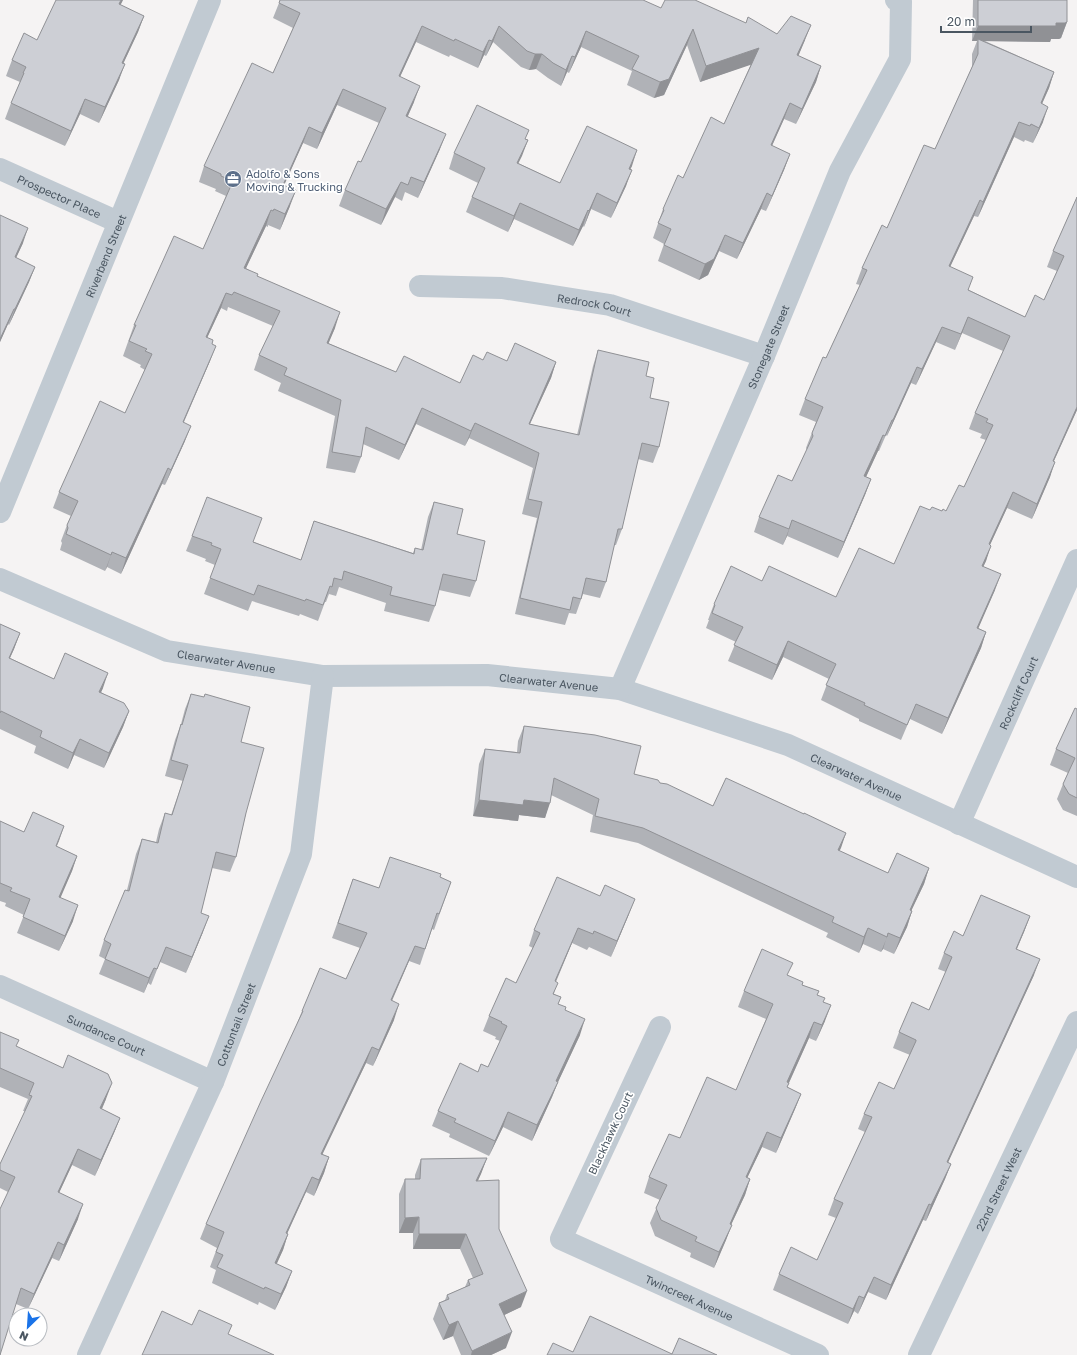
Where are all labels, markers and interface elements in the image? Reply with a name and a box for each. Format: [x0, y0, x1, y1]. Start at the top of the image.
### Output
scale bar [941, 8, 1031, 34]
text: 20 m [947, 14, 975, 29]
place label: Adolfo & Sons Moving & Trucking [246, 167, 343, 193]
office icon: Adolfo & Sons Moving & Trucking [223, 169, 243, 189]
street label: Prospector Place [15, 171, 103, 220]
street label: Riverbend Street [82, 212, 128, 299]
street label: Redrock Court [556, 290, 634, 318]
street label: Stonegate Street [744, 302, 791, 391]
street label: Clearwater Avenue [176, 646, 277, 675]
street label: Rockcliff Court [996, 654, 1040, 731]
street label: Clearwater Avenue [499, 670, 599, 693]
street label: Clearwater Avenue [809, 750, 904, 803]
street label: Cottontail Street [213, 981, 257, 1068]
street label: Sundance Court [65, 1011, 148, 1057]
street label: Blackhawk Court [585, 1090, 635, 1176]
street label: 22nd Street West [972, 1145, 1023, 1233]
street label: Twincreek Avenue [643, 1271, 736, 1323]
north arrow [8, 1307, 48, 1347]
text: N [17, 1329, 30, 1344]

